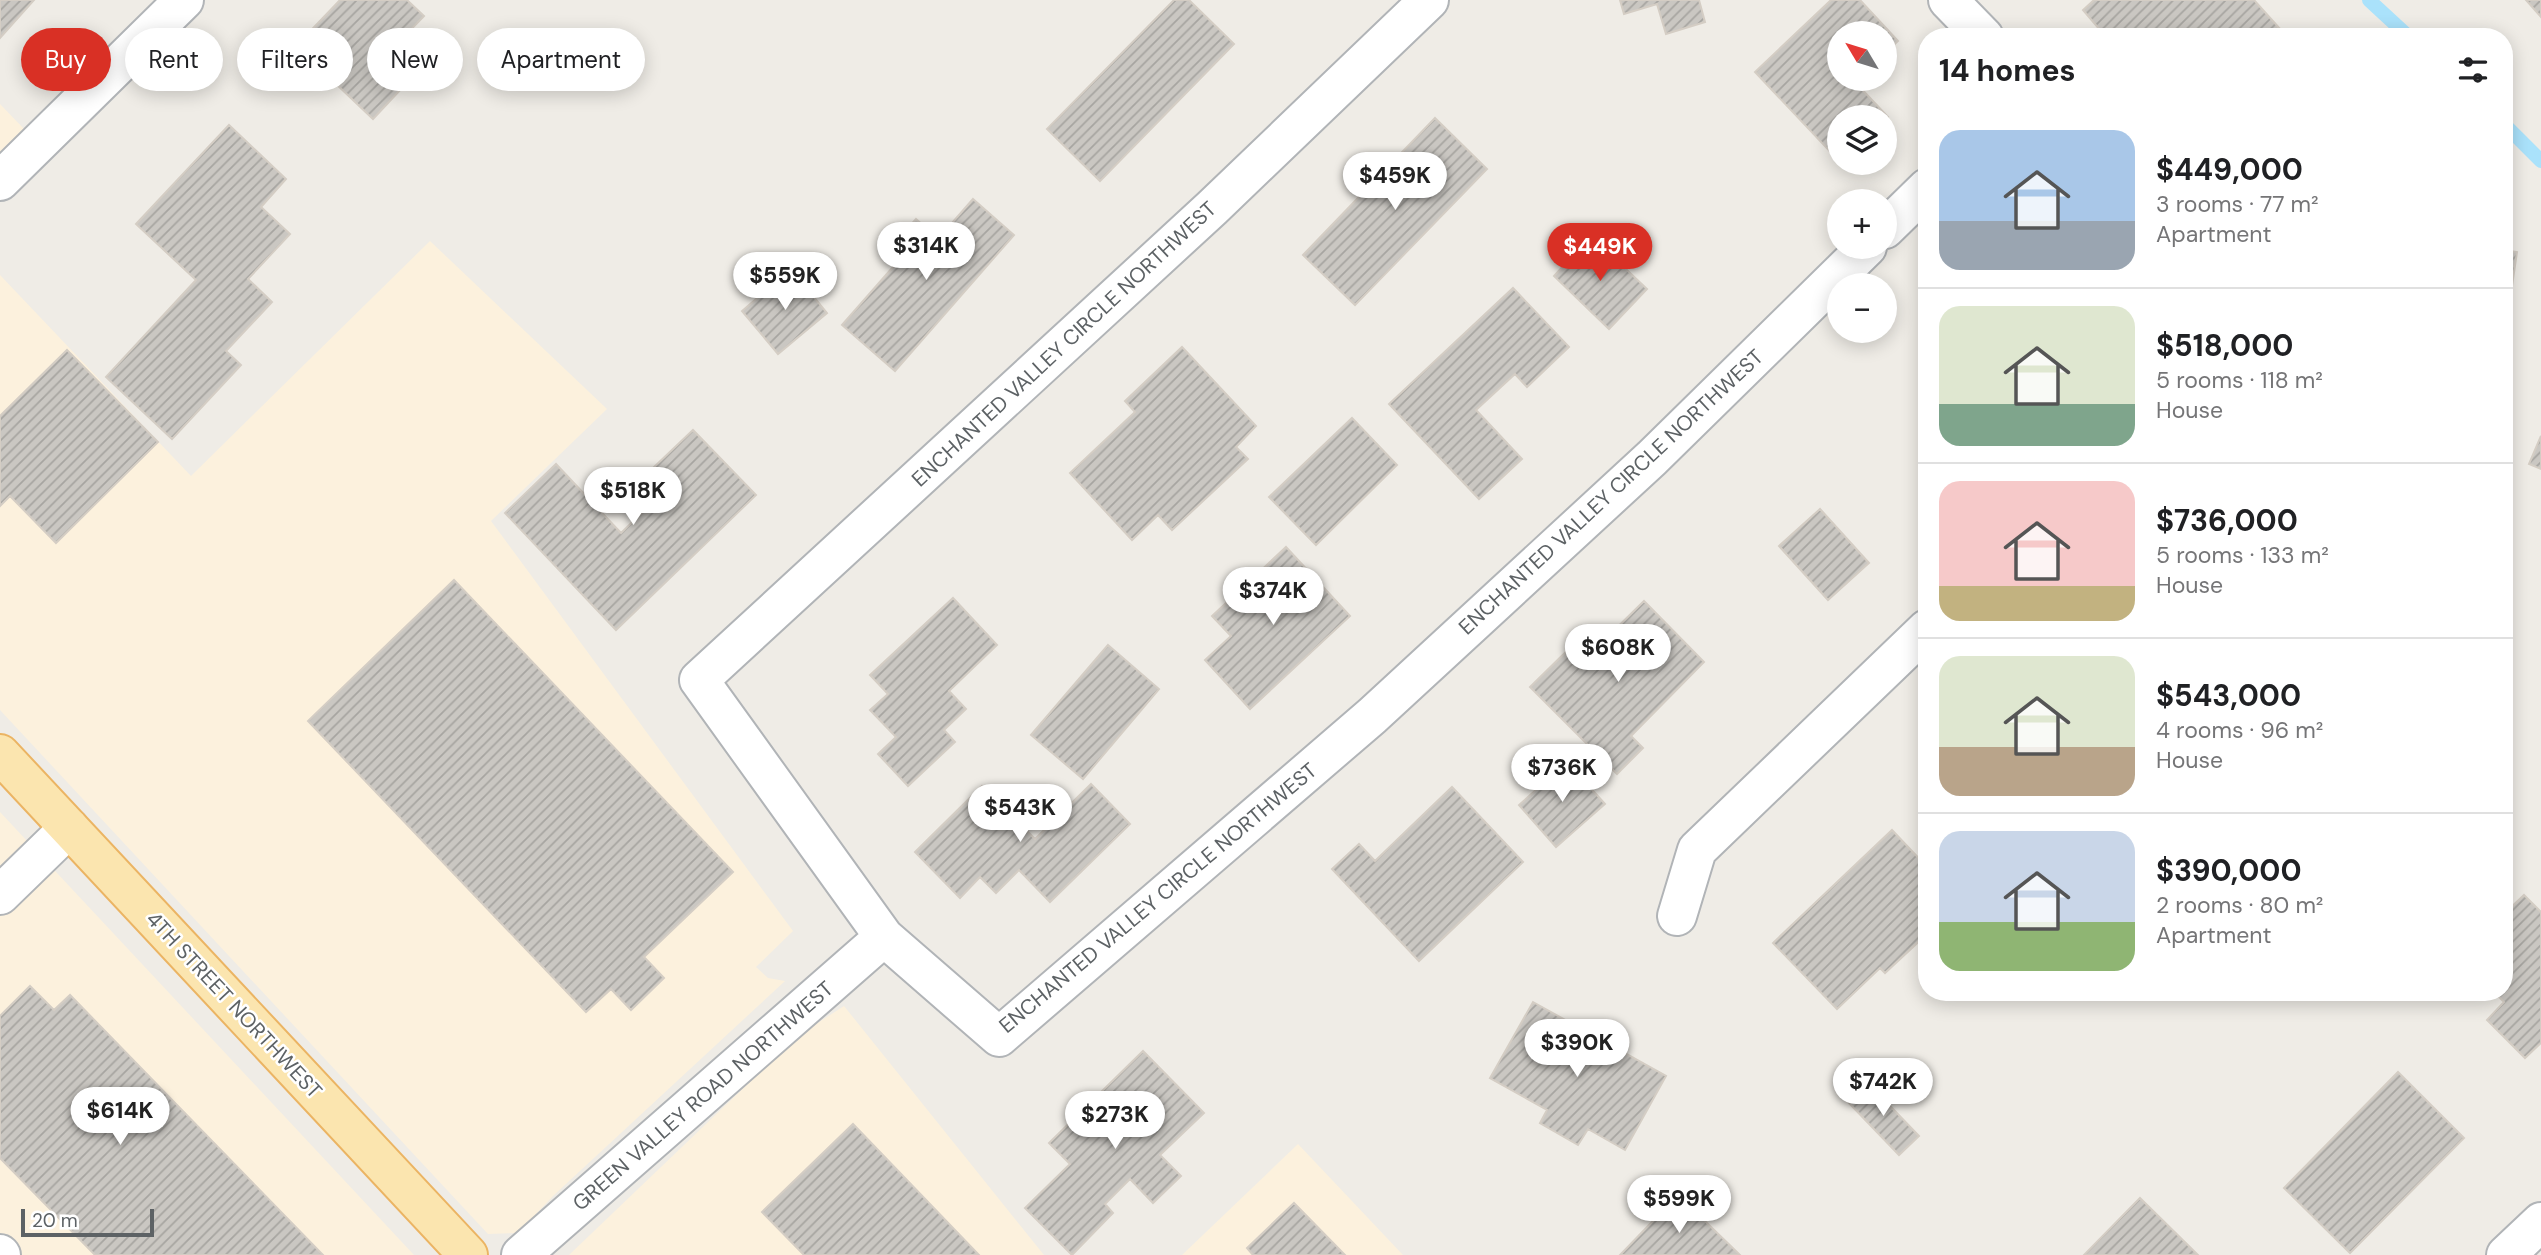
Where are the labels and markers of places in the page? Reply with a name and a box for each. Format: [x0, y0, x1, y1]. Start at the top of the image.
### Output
pin: $459K [1346, 152, 1444, 212]
pin: $314K [877, 222, 975, 282]
pin: $449K [1551, 224, 1649, 283]
pin: $559K [736, 252, 834, 312]
pin: $518K [584, 468, 682, 527]
pin: $374K [1224, 568, 1322, 627]
pin: $608K [1569, 624, 1667, 684]
pin: $736K [1513, 744, 1611, 804]
pin: $543K [971, 784, 1069, 844]
pin: $390K [1528, 1020, 1626, 1079]
pin: $742K [1834, 1058, 1932, 1118]
pin: $614K [71, 1088, 169, 1147]
pin: $273K [1066, 1092, 1164, 1151]
pin: $599K [1630, 1176, 1728, 1235]

